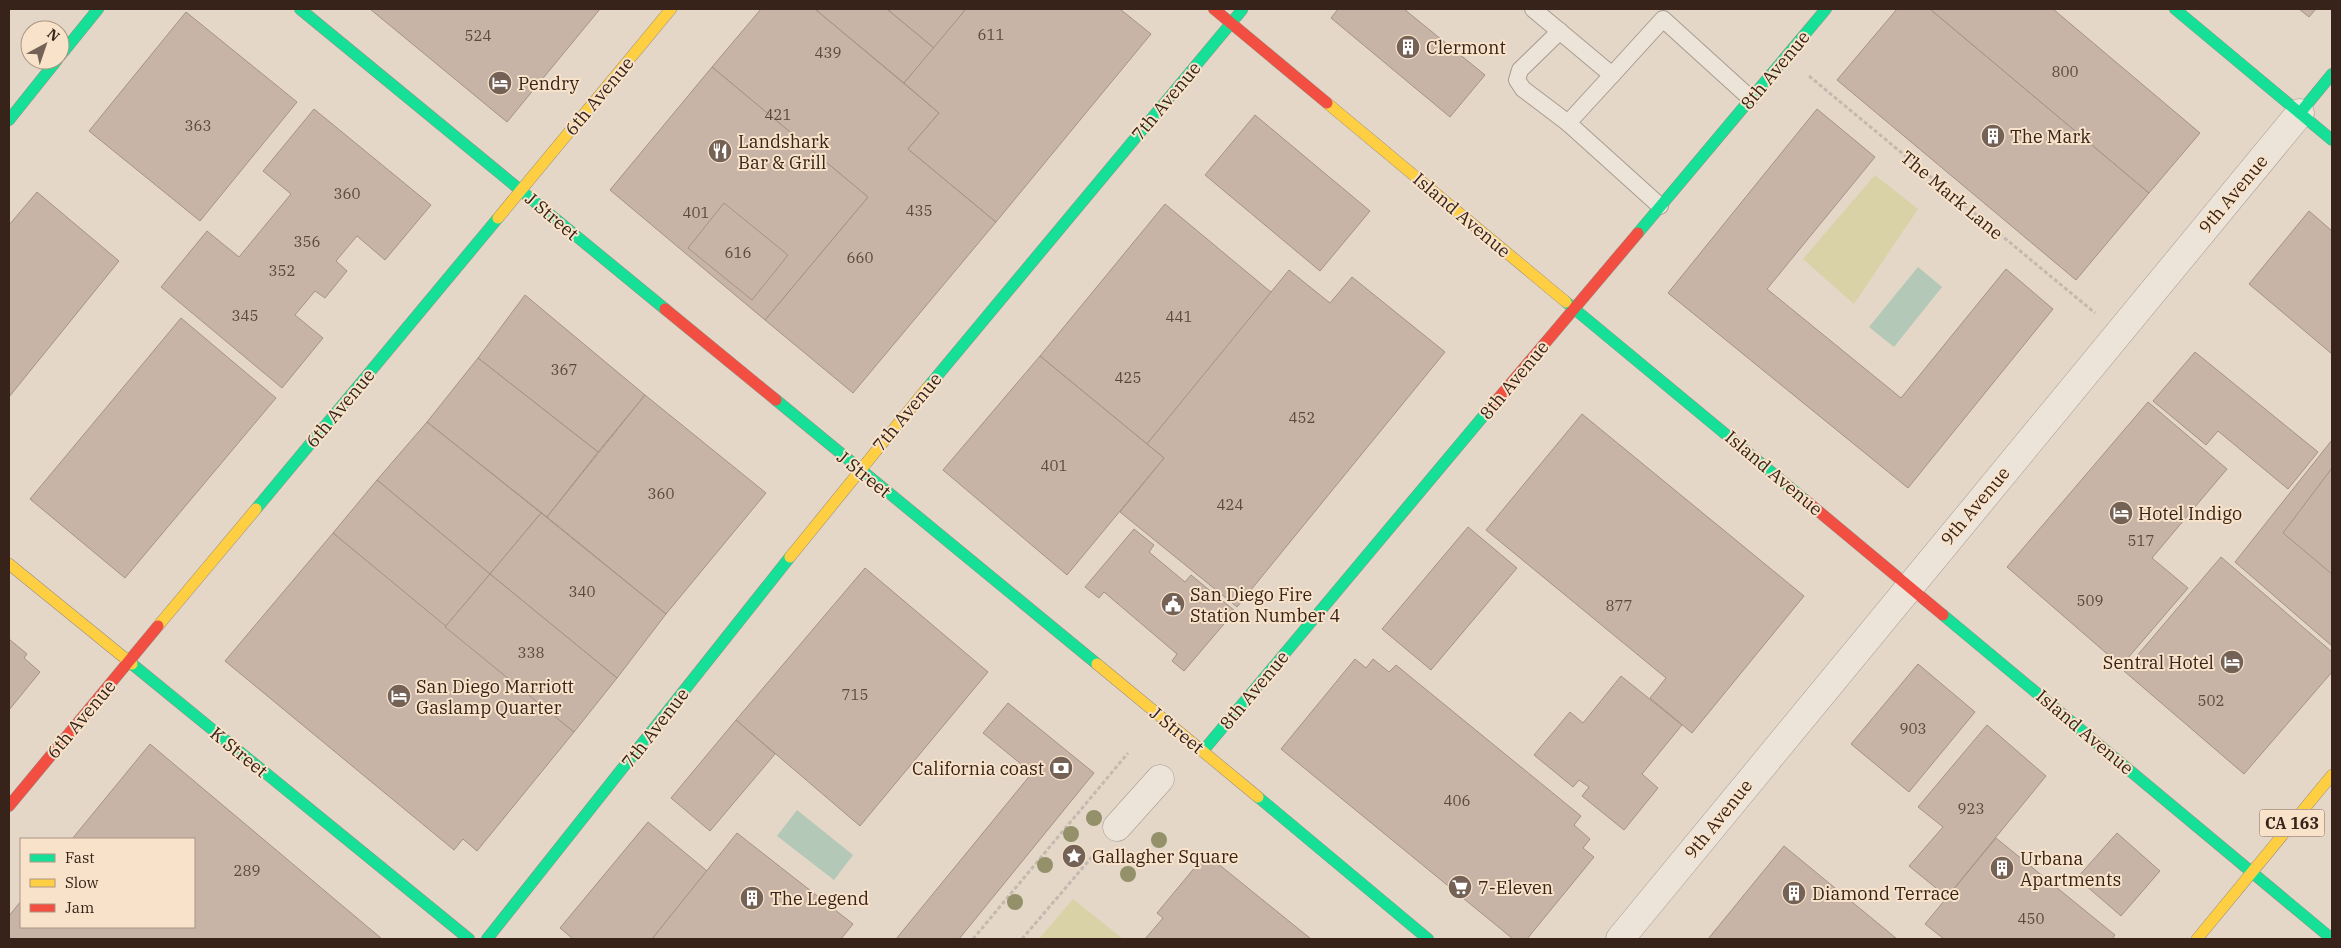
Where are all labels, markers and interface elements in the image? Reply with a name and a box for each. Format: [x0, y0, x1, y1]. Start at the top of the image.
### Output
north arrow [20, 20, 70, 70]
text: N [43, 25, 63, 45]
house number: 611 [977, 25, 1005, 44]
house number: 524 [464, 26, 492, 45]
street label: 8th Avenue [1735, 26, 1815, 114]
building icon: Clermont [1395, 34, 1421, 60]
place label: Clermont [1426, 36, 1506, 59]
house number: 439 [814, 43, 842, 62]
street label: 6th Avenue [559, 52, 639, 140]
street label: 7th Avenue [1126, 57, 1206, 145]
house number: 800 [2051, 62, 2079, 81]
hotel icon: Pendry [487, 70, 513, 96]
place label: Pendry [518, 72, 579, 95]
house number: 421 [764, 105, 792, 124]
house number: 363 [184, 116, 212, 135]
building icon: The Mark [1980, 123, 2006, 149]
place label: The Mark [2010, 125, 2091, 148]
place label: Landshark Bar & Grill [738, 130, 830, 174]
restaurant icon: Landshark Bar & Grill [707, 138, 733, 164]
street label: The Mark Lane [1896, 145, 2008, 245]
street label: 9th Avenue [2193, 150, 2273, 238]
street label: Island Avenue [1409, 168, 1515, 262]
house number: 360 [333, 184, 361, 203]
street label: J Street [520, 187, 584, 245]
house number: 435 [905, 201, 933, 220]
house number: 401 [682, 203, 710, 222]
house number: 356 [293, 232, 321, 251]
house number: 616 [724, 243, 752, 262]
house number: 660 [846, 248, 874, 267]
house number: 352 [268, 261, 296, 280]
house number: 345 [231, 306, 259, 325]
house number: 441 [1165, 307, 1193, 326]
street label: 8th Avenue [1474, 336, 1554, 424]
house number: 367 [550, 360, 578, 379]
street label: 6th Avenue [300, 364, 380, 452]
street label: 7th Avenue [867, 368, 947, 456]
house number: 425 [1114, 368, 1142, 387]
house number: 452 [1288, 408, 1316, 427]
street label: Island Avenue [1721, 426, 1827, 520]
street label: J Street [832, 445, 896, 503]
house number: 401 [1040, 456, 1068, 475]
street label: 9th Avenue [1935, 462, 2015, 550]
house number: 360 [647, 484, 675, 503]
house number: 424 [1216, 495, 1244, 514]
hotel icon: Hotel Indigo [2108, 500, 2134, 526]
place label: Hotel Indigo [2138, 502, 2242, 525]
house number: 517 [2127, 531, 2155, 550]
house number: 340 [568, 582, 596, 601]
place label: San Diego Fire Station Number 4 [1190, 583, 1340, 627]
public building icon: San Diego Fire Station Number 4 [1160, 591, 1186, 617]
house number: 509 [2076, 591, 2104, 610]
house number: 877 [1605, 596, 1633, 615]
house number: 338 [517, 643, 545, 662]
street label: 8th Avenue [1214, 646, 1294, 734]
hotel icon: Sentral Hotel [2219, 649, 2245, 675]
place label: Sentral Hotel [2103, 651, 2214, 674]
street label: 6th Avenue [41, 675, 121, 763]
place label: San Diego Marriott Gaslamp Quarter [416, 675, 574, 719]
hotel icon: San Diego Marriott Gaslamp Quarter [386, 683, 412, 709]
street label: 7th Avenue [616, 683, 694, 773]
house number: 715 [841, 685, 869, 704]
street label: Island Avenue [2032, 685, 2138, 779]
house number: 502 [2197, 691, 2225, 710]
street label: J Street [1145, 701, 1209, 759]
house number: 903 [1899, 719, 1927, 738]
street label: K Street [206, 722, 272, 782]
bank icon: California coast [1048, 755, 1074, 781]
place label: California coast [912, 757, 1044, 780]
street label: 9th Avenue [1679, 775, 1757, 863]
house number: 406 [1443, 791, 1471, 810]
house number: 923 [1957, 799, 1985, 818]
road number: CA 163 [2260, 810, 2324, 836]
legend [20, 838, 195, 928]
place icon: Gallagher Square [1061, 843, 1087, 869]
place label: Gallagher Square [1092, 845, 1238, 868]
place label: Urbana Apartments [2020, 847, 2121, 891]
text: Fast [65, 848, 95, 867]
building icon: Urbana Apartments [1989, 855, 2015, 881]
house number: 289 [233, 861, 261, 880]
text: Slow [65, 873, 99, 892]
supermarket icon: 7-Eleven [1447, 874, 1473, 900]
place label: 7-Eleven [1478, 876, 1553, 899]
building icon: Diamond Terrace [1781, 880, 1807, 906]
place label: Diamond Terrace [1812, 882, 1959, 905]
building icon: The Legend [739, 885, 765, 911]
place label: The Legend [770, 887, 869, 910]
text: Jam [65, 898, 94, 917]
house number: 450 [2017, 909, 2045, 928]

